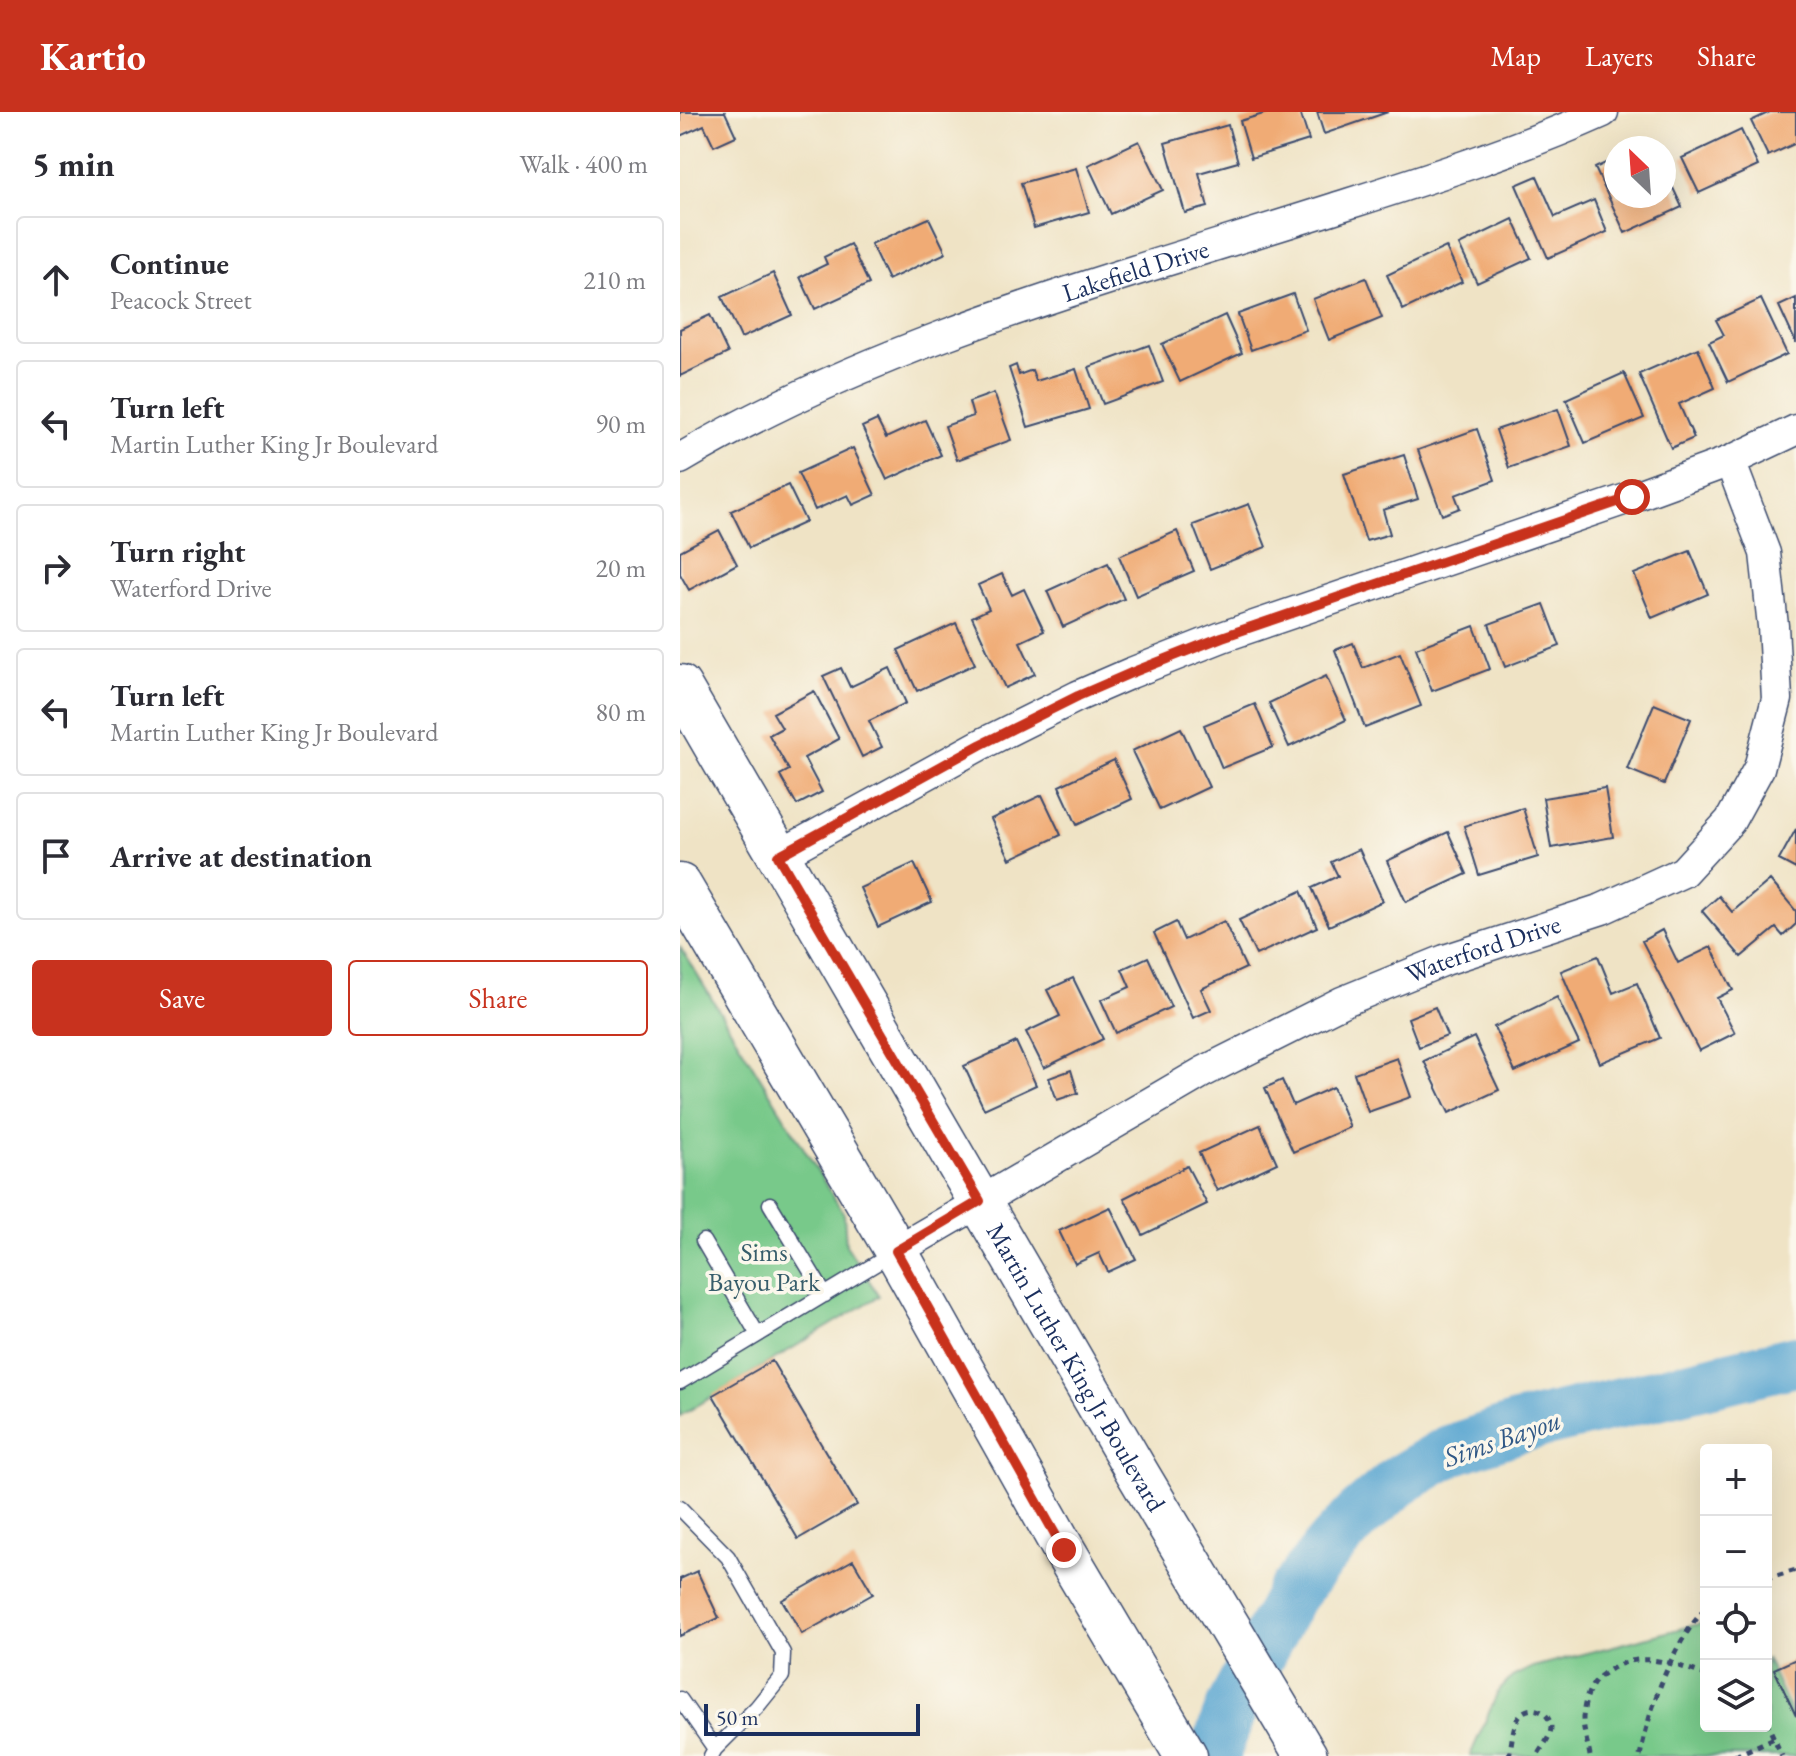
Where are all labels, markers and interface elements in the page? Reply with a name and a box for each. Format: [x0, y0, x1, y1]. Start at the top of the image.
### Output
text: Kartio [40, 32, 146, 81]
text: Map [1491, 38, 1541, 74]
text: Layers [1585, 38, 1653, 74]
text: Share [1697, 38, 1756, 74]
north arrow [1604, 136, 1676, 208]
text: 5 min [32, 142, 115, 186]
text: Walk · 400 m [520, 147, 648, 181]
street label: Lakefield Drive [1058, 231, 1213, 310]
text: Continue [110, 244, 229, 283]
icon: ahead [34, 258, 78, 302]
text: 210 m [583, 263, 646, 297]
text: Peacock Street [110, 283, 252, 317]
text: Turn left [110, 388, 224, 427]
icon: left [34, 402, 78, 446]
text: 90 m [596, 407, 646, 441]
text: Martin Luther King Jr Boulevard [110, 427, 438, 461]
route start [1614, 479, 1650, 515]
text: Turn right [110, 532, 246, 571]
icon: right [34, 546, 78, 590]
text: 20 m [596, 551, 646, 585]
text: Waterford Drive [110, 571, 272, 605]
text: Turn left [110, 676, 224, 715]
icon: left [34, 690, 78, 734]
text: 80 m [596, 695, 646, 729]
text: Martin Luther King Jr Boulevard [110, 715, 438, 749]
icon: arrive [34, 834, 78, 878]
text: Arrive at destination [110, 837, 372, 876]
street label: Waterford Drive [1401, 907, 1565, 991]
button: Save [32, 960, 332, 1036]
button: Share [348, 960, 648, 1036]
street label: Martin Luther King Jr Boulevard [979, 1217, 1174, 1518]
park label: Sims Bayou Park [708, 1235, 821, 1299]
water label: Sims Bayou [1438, 1401, 1565, 1475]
map controls [1700, 1444, 1772, 1732]
button: + [1700, 1444, 1772, 1516]
button: − [1700, 1516, 1772, 1588]
route end [1046, 1532, 1082, 1568]
button: locate [1700, 1588, 1772, 1660]
button: layers [1700, 1660, 1772, 1732]
scale bar [704, 1700, 920, 1736]
text: 50 m [716, 1703, 759, 1732]

